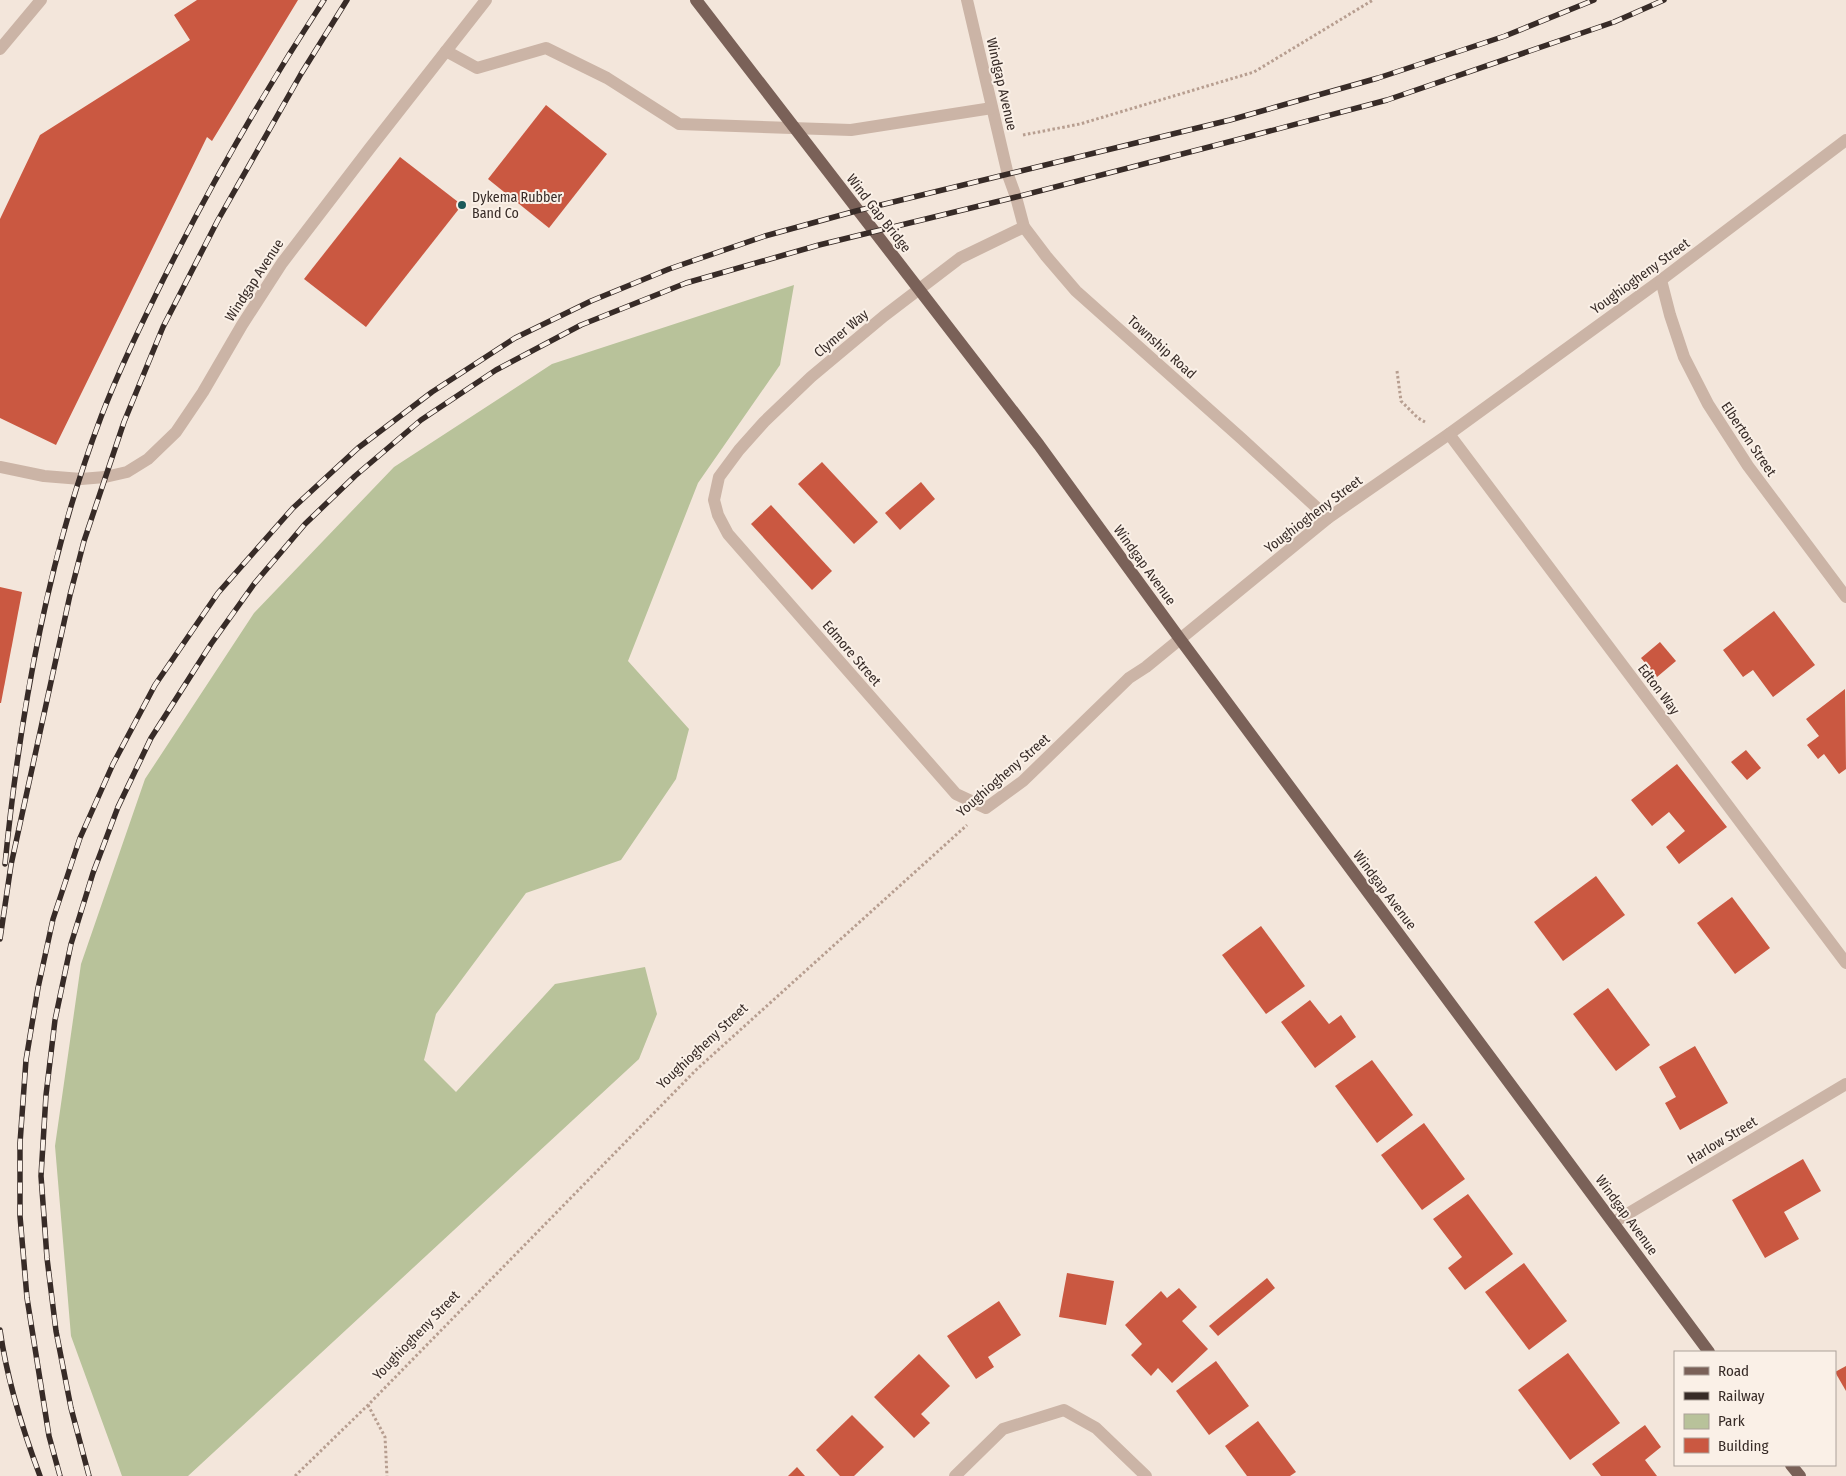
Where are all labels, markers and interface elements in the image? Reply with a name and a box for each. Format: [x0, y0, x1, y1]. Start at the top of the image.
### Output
street label: Windgap Avenue [983, 36, 1020, 132]
street label: Wind Gap Bridge [843, 171, 914, 256]
place label: Dykema Rubber Band Co [472, 189, 562, 222]
marker: Dykema Rubber Band Co [456, 199, 468, 211]
street label: Youghiogheny Street [1588, 235, 1693, 318]
street label: Windgap Avenue [221, 236, 287, 325]
street label: Clymer Way [811, 305, 872, 361]
street label: Township Road [1124, 312, 1199, 383]
street label: Elberton Street [1717, 399, 1780, 480]
street label: Youghiogheny Street [1261, 472, 1366, 557]
street label: Windgap Avenue [1110, 522, 1179, 609]
street label: Edmore Street [819, 617, 885, 690]
street label: Edton Way [1634, 661, 1684, 719]
street label: Youghiogheny Street [953, 730, 1054, 820]
street label: Windgap Avenue [1349, 847, 1420, 933]
street label: Youghiogheny Street [653, 1000, 752, 1093]
street label: Harlow Street [1684, 1113, 1760, 1168]
street label: Windgap Avenue [1592, 1172, 1661, 1259]
street label: Youghiogheny Street [369, 1287, 464, 1384]
legend [1674, 1351, 1836, 1466]
text: Road [1718, 1362, 1749, 1380]
text: Railway [1718, 1387, 1765, 1405]
text: Park [1718, 1412, 1745, 1430]
text: Building [1718, 1437, 1769, 1455]

